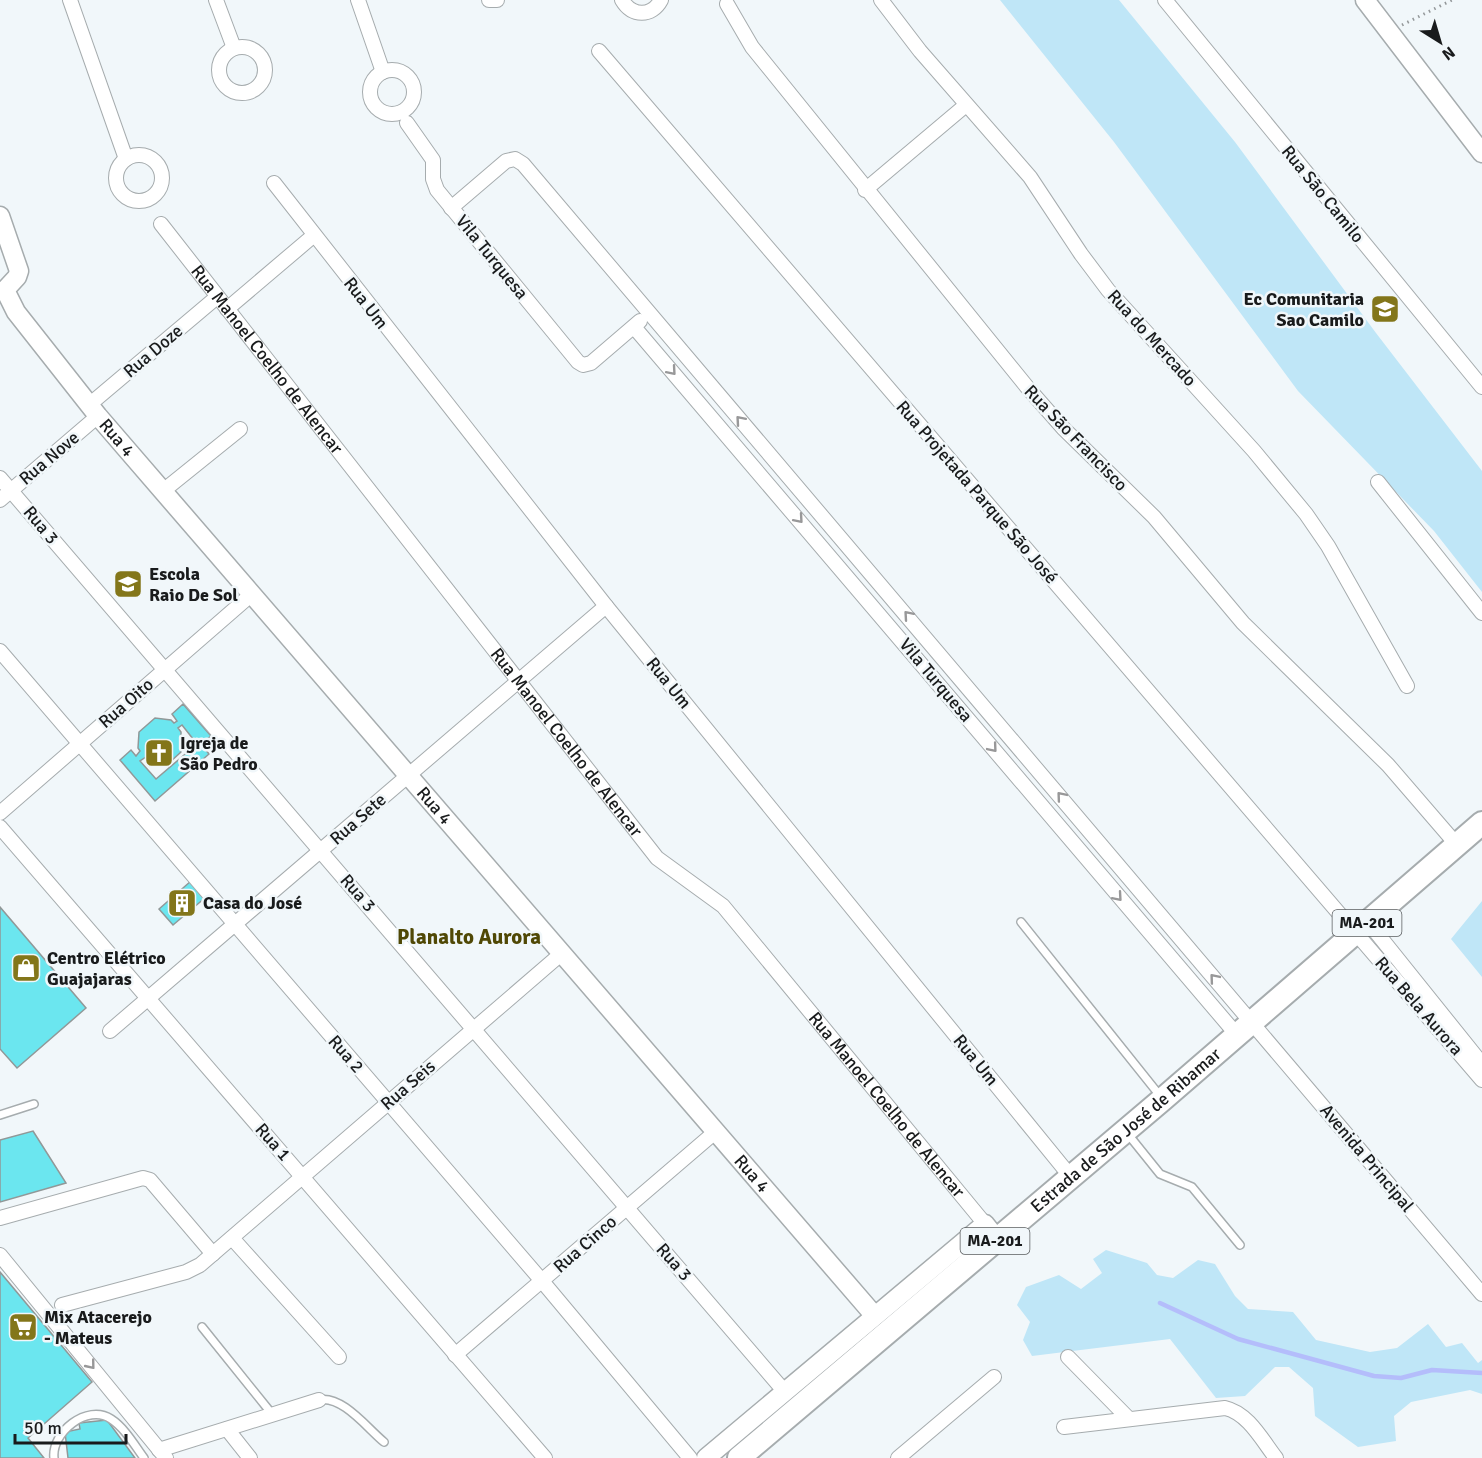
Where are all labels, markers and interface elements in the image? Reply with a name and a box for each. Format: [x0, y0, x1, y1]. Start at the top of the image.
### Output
north arrow [1410, 12, 1470, 72]
text: N [1438, 42, 1459, 65]
street label: Rua São Camilo [1277, 141, 1369, 247]
street label: Vila Turquesa [451, 210, 533, 304]
street label: Rua Manoel Coelho de Alencar [186, 261, 348, 459]
street label: Rua Um [339, 273, 393, 333]
street label: Rua do Mercado [1103, 285, 1201, 391]
place label: Ec Comunitaria Sao Camilo [1243, 288, 1364, 331]
school or university icon: Ec Comunitaria Sao Camilo [1369, 293, 1401, 325]
street label: Rua Doze [119, 320, 187, 382]
one-way arrow [665, 364, 676, 375]
street label: Rua São Francisco [1020, 380, 1132, 496]
street label: Rua Projetada Parque São José [892, 396, 1062, 588]
street label: Rua 4 [94, 414, 139, 461]
one-way arrow [736, 416, 747, 427]
street label: Rua Nove [14, 427, 84, 489]
street label: Rua 3 [19, 501, 63, 549]
one-way arrow [792, 512, 803, 523]
place label: Escola Raio De Sol [149, 563, 238, 606]
school or university icon: Escola Raio De Sol [112, 568, 144, 600]
one-way arrow [904, 611, 915, 622]
street label: Vila Turquesa [895, 634, 977, 726]
street label: Rua Manoel Coelho de Alencar [486, 643, 647, 841]
street label: Rua Um [642, 653, 696, 713]
street label: Rua Oito [94, 673, 158, 733]
place label: Igreja de São Pedro [180, 732, 258, 775]
church icon: Igreja de São Pedro [143, 737, 175, 769]
one-way arrow [985, 741, 996, 752]
street label: Rua 4 [412, 782, 457, 829]
street label: Rua Sete [325, 789, 391, 849]
one-way arrow [1057, 792, 1068, 803]
street label: Rua 3 [336, 870, 380, 916]
building icon: Casa do José [166, 887, 198, 919]
one-way arrow [1111, 890, 1122, 901]
place label: Casa do José [203, 892, 302, 914]
road number: MA-201 [1332, 910, 1402, 936]
district label: Planalto Aurora [397, 924, 541, 950]
place label: Centro Elétrico Guajajaras [47, 947, 166, 990]
shop icon: Centro Elétrico Guajajaras [10, 952, 42, 984]
street label: Rua Bela Aurora [1370, 952, 1468, 1060]
one-way arrow [1210, 974, 1221, 985]
street label: Rua Manoel Coelho de Alencar [804, 1007, 970, 1202]
street label: Rua Um [949, 1030, 1003, 1090]
street label: Rua 2 [324, 1031, 368, 1077]
street label: Estrada de São José de Ribamar [1026, 1043, 1226, 1217]
street label: Rua Seis [376, 1055, 440, 1115]
street label: Avenida Principal [1315, 1100, 1419, 1216]
street label: Rua 1 [251, 1119, 295, 1165]
street label: Rua 4 [730, 1150, 775, 1197]
street label: Rua Cinco [549, 1211, 621, 1277]
road number: MA-201 [960, 1228, 1030, 1254]
street label: Rua 3 [652, 1239, 696, 1285]
place label: Mix Atacerejo - Mateus [44, 1306, 152, 1349]
supermarket icon: Mix Atacerejo - Mateus [7, 1311, 39, 1343]
one-way arrow [83, 1358, 94, 1369]
scale bar [15, 1407, 126, 1445]
text: 50 m [24, 1417, 62, 1439]

